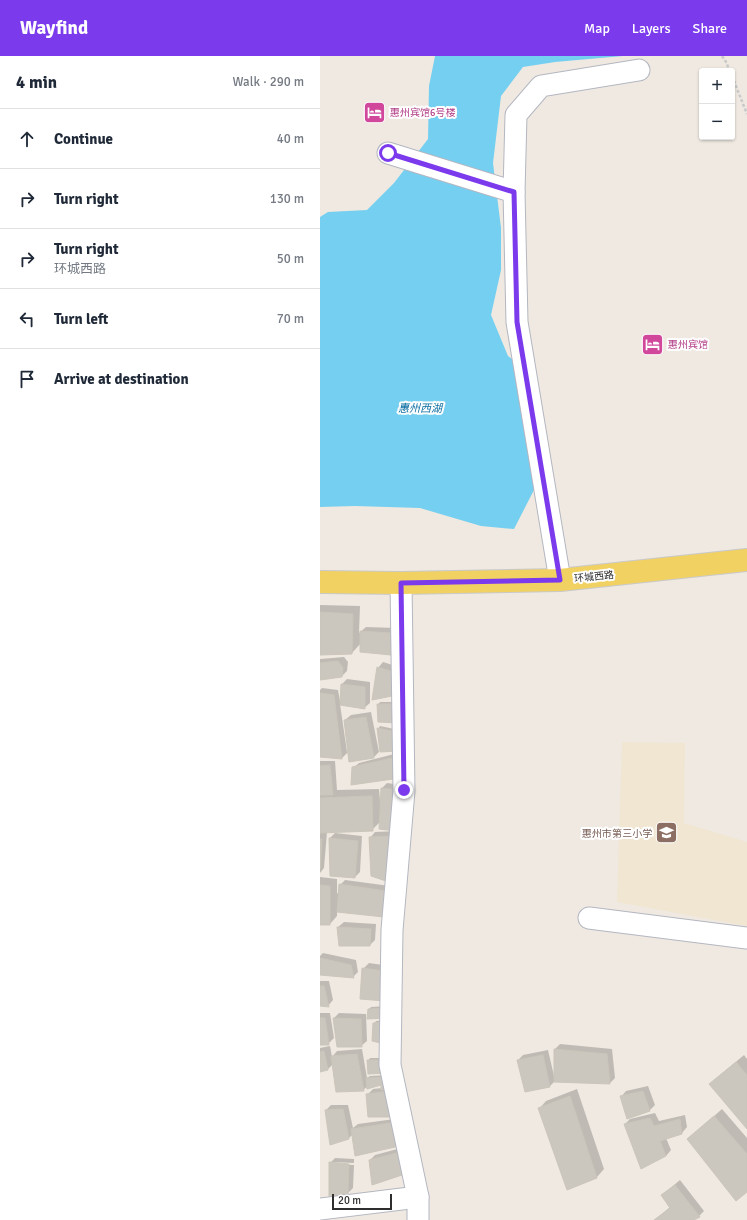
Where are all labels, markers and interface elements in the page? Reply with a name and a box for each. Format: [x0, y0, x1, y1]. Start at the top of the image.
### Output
text: Wayfind [20, 16, 88, 40]
text: Map [584, 20, 610, 37]
text: Layers [632, 20, 671, 37]
text: Share [693, 20, 727, 37]
map controls [699, 68, 735, 140]
button: + [699, 68, 735, 104]
text: 4 min [16, 72, 57, 93]
text: Walk · 290 m [233, 74, 304, 90]
hotel icon: 惠州宾馆6号楼 [361, 99, 387, 125]
button: − [699, 104, 735, 140]
place label: 惠州宾馆6号楼 [390, 107, 455, 119]
icon: ahead [16, 128, 38, 150]
text: Continue [54, 130, 113, 148]
text: 40 m [277, 131, 304, 147]
route start [379, 144, 397, 162]
icon: right [16, 188, 38, 210]
text: Turn right [54, 190, 119, 208]
text: 130 m [270, 191, 304, 207]
text: Turn right [54, 240, 119, 258]
icon: right [16, 248, 38, 270]
text: 50 m [277, 251, 304, 267]
text: 环城西路 [54, 261, 106, 277]
icon: left [16, 308, 38, 330]
text: Turn left [54, 310, 108, 328]
text: 70 m [277, 311, 304, 327]
hotel icon: 惠州宾馆 [640, 331, 666, 357]
place label: 惠州宾馆 [668, 339, 708, 351]
icon: arrive [16, 368, 38, 390]
text: Arrive at destination [54, 370, 189, 388]
water label: 惠州西湖 [398, 402, 444, 415]
street label: 环城西路 [574, 569, 615, 585]
route end [395, 781, 413, 799]
school or university icon: 惠州市第三小学 [654, 820, 680, 846]
place label: 惠州市第三小学 [582, 828, 652, 840]
scale bar [332, 1192, 392, 1211]
text: 20 m [338, 1194, 361, 1207]

